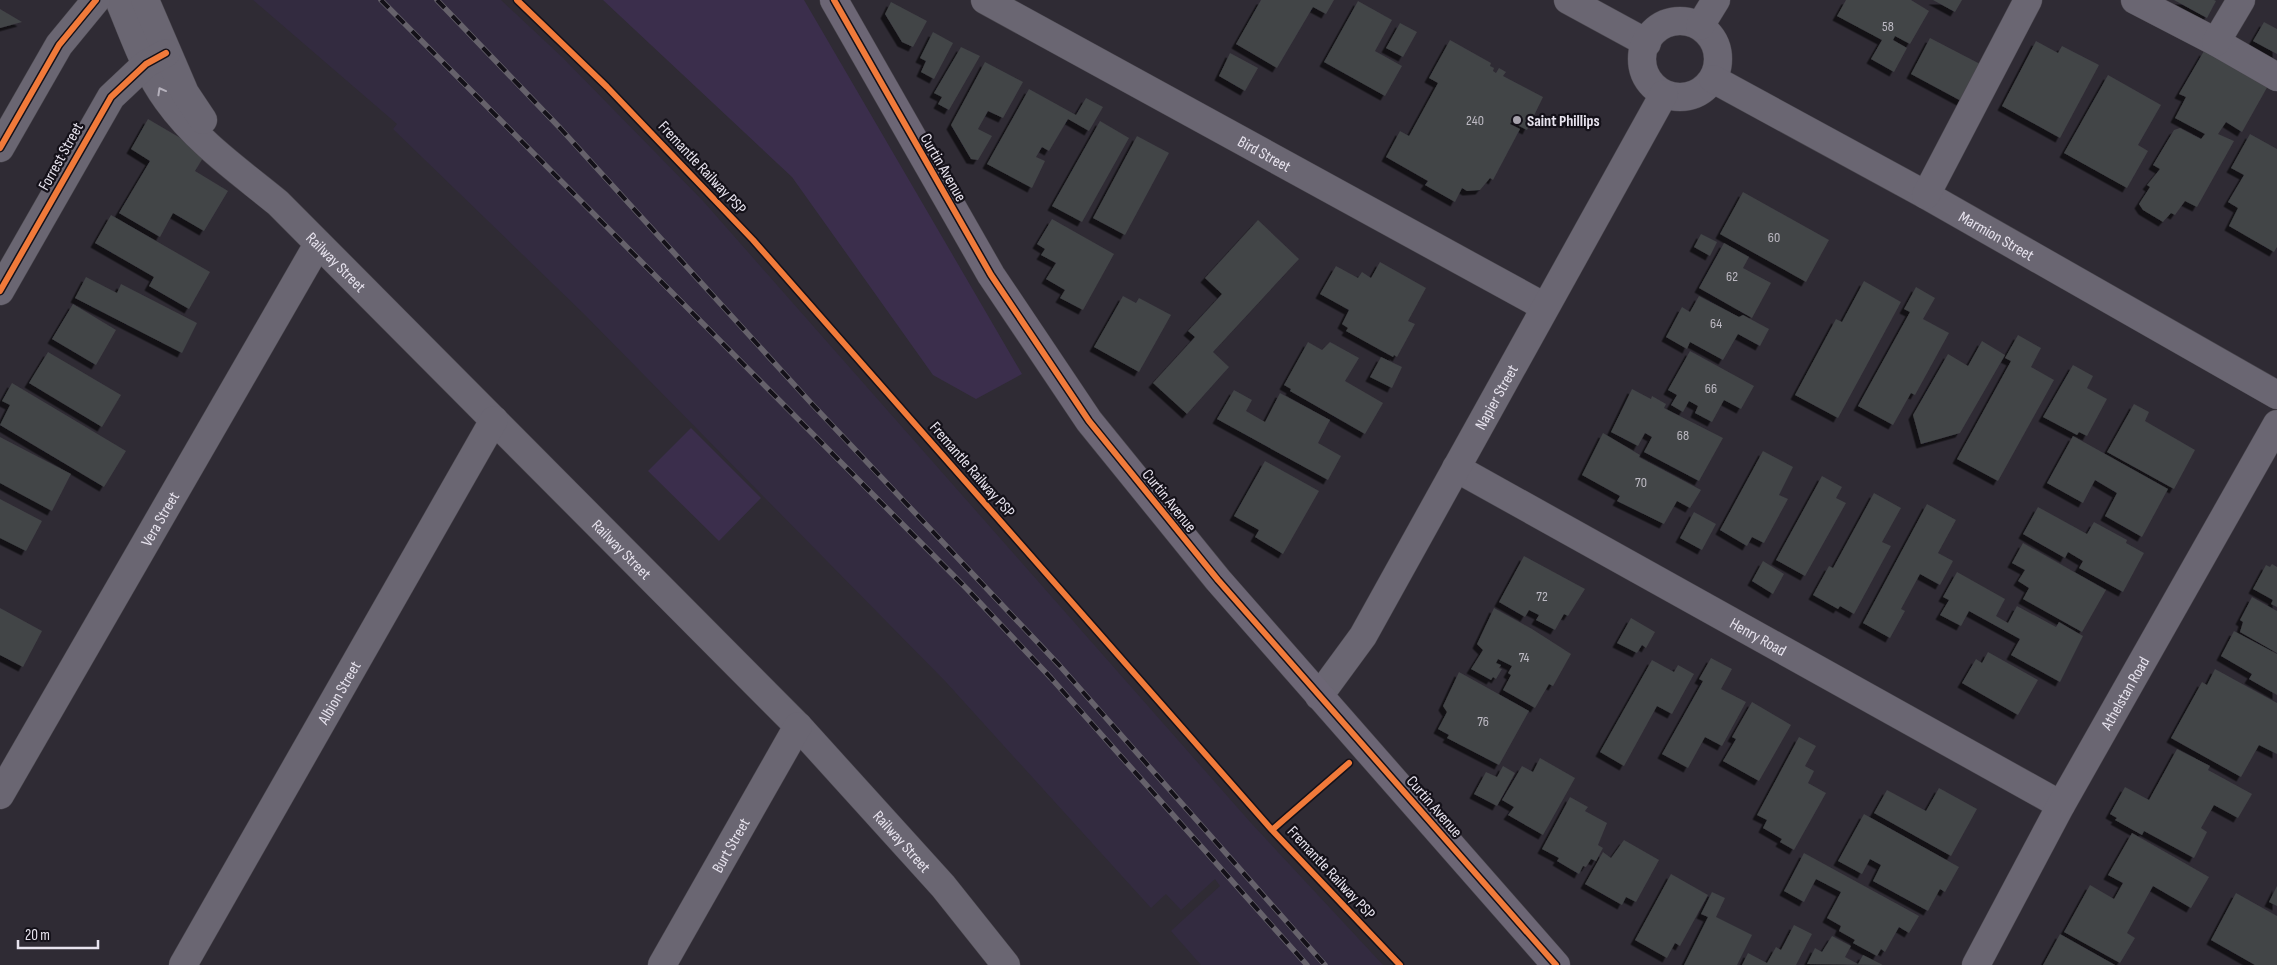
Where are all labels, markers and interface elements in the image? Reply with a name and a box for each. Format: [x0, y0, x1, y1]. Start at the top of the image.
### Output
house number: 58 [1882, 18, 1894, 35]
one-way arrow [158, 87, 168, 96]
house number: 240 [1466, 112, 1484, 129]
place label: Saint Phillips [1527, 112, 1600, 131]
marker: Saint Phillips [1511, 114, 1523, 126]
street label: Fremantle Railway PSP [654, 118, 750, 219]
street label: Forrest Street [35, 119, 88, 194]
street label: Curtin Avenue [916, 130, 970, 205]
street label: Bird Street [1234, 133, 1294, 177]
street label: Marmion Street [1955, 208, 2037, 266]
street label: Railway Street [302, 229, 369, 297]
house number: 60 [1768, 229, 1780, 246]
house number: 62 [1726, 268, 1738, 285]
house number: 64 [1710, 315, 1722, 332]
street label: Napier Street [1472, 362, 1523, 433]
house number: 66 [1705, 380, 1717, 397]
street label: Fremantle Railway PSP [925, 418, 1019, 522]
house number: 68 [1677, 427, 1689, 444]
street label: Curtin Avenue [1138, 466, 1200, 536]
house number: 70 [1635, 474, 1647, 491]
street label: Vera Street [138, 489, 184, 550]
street label: Railway Street [587, 516, 655, 584]
house number: 72 [1536, 588, 1548, 605]
street label: Henry Road [1726, 614, 1789, 661]
house number: 74 [1519, 649, 1530, 666]
street label: Athelstan Road [2097, 654, 2154, 734]
street label: Albion Street [314, 658, 365, 729]
house number: 76 [1477, 713, 1489, 730]
street label: Curtin Avenue [1402, 772, 1466, 842]
street label: Railway Street [868, 807, 934, 877]
street label: Burt Street [708, 815, 755, 877]
street label: Fremantle Railway PSP [1283, 823, 1379, 924]
scale bar [18, 918, 98, 950]
text: 20 m [25, 926, 50, 945]

